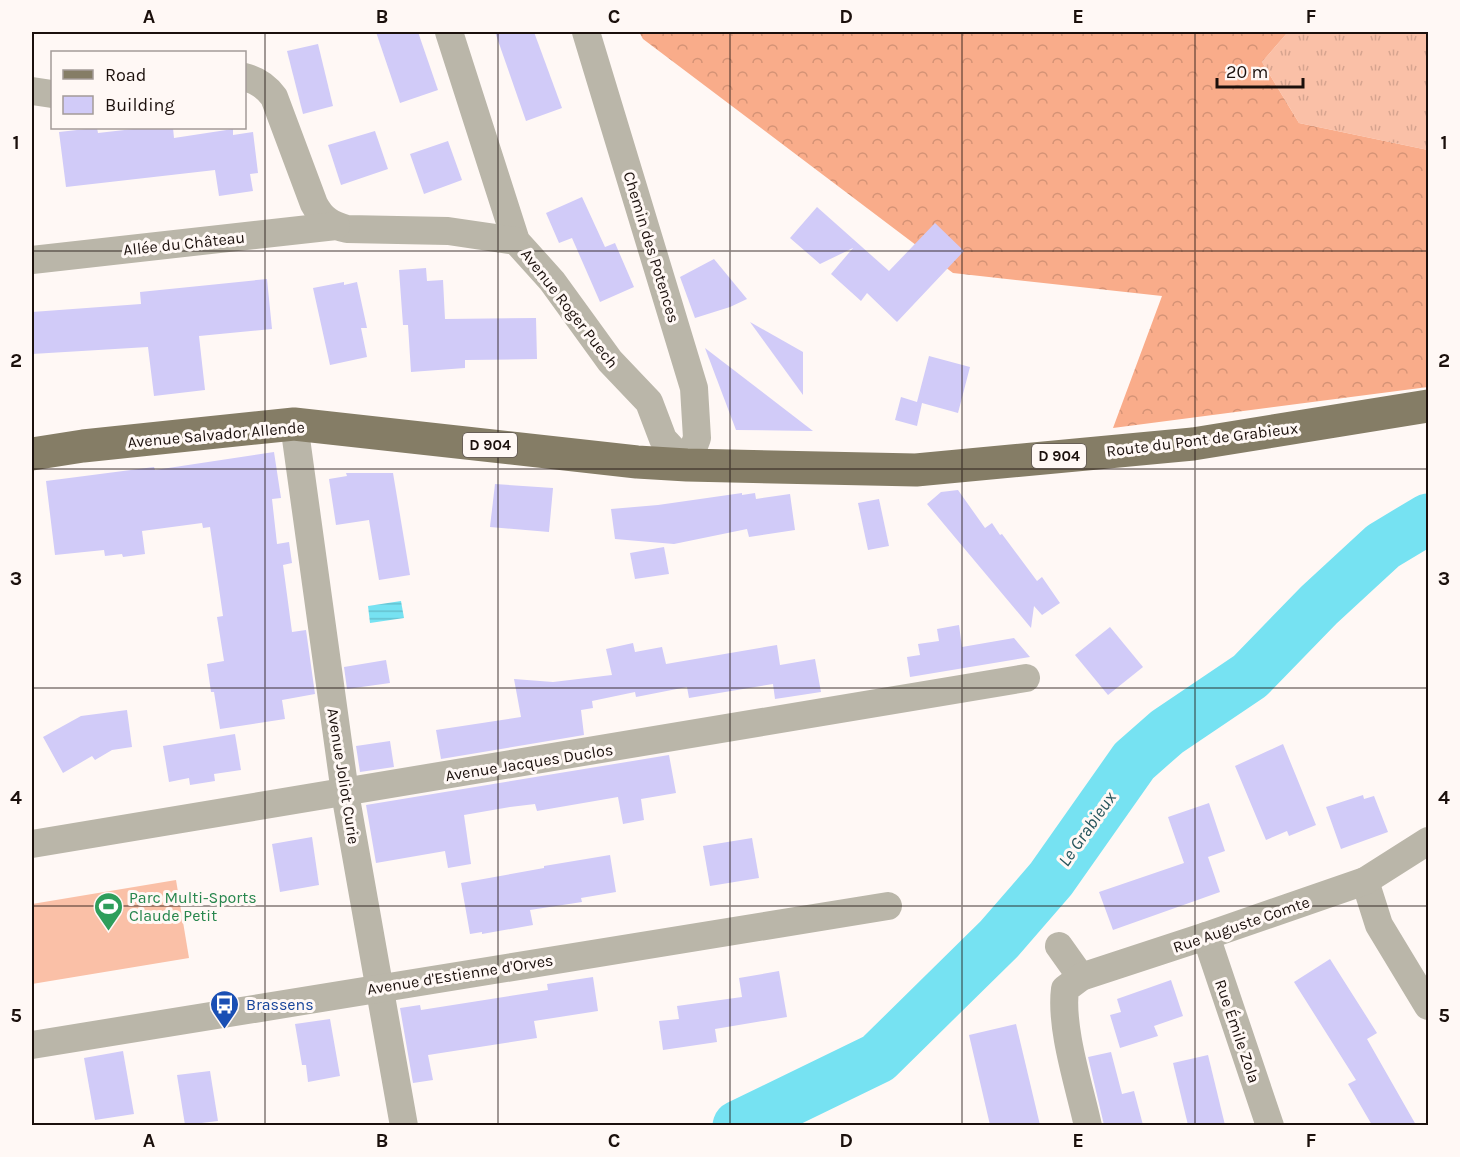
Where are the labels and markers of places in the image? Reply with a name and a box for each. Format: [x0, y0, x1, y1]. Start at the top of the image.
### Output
place label: Parc Multi-Sports Claude Petit [129, 888, 257, 925]
sports icon: Parc Multi-Sports Claude Petit [92, 890, 124, 932]
bus stop icon: Brassens [209, 988, 241, 1030]
place label: Brassens [246, 995, 314, 1014]

